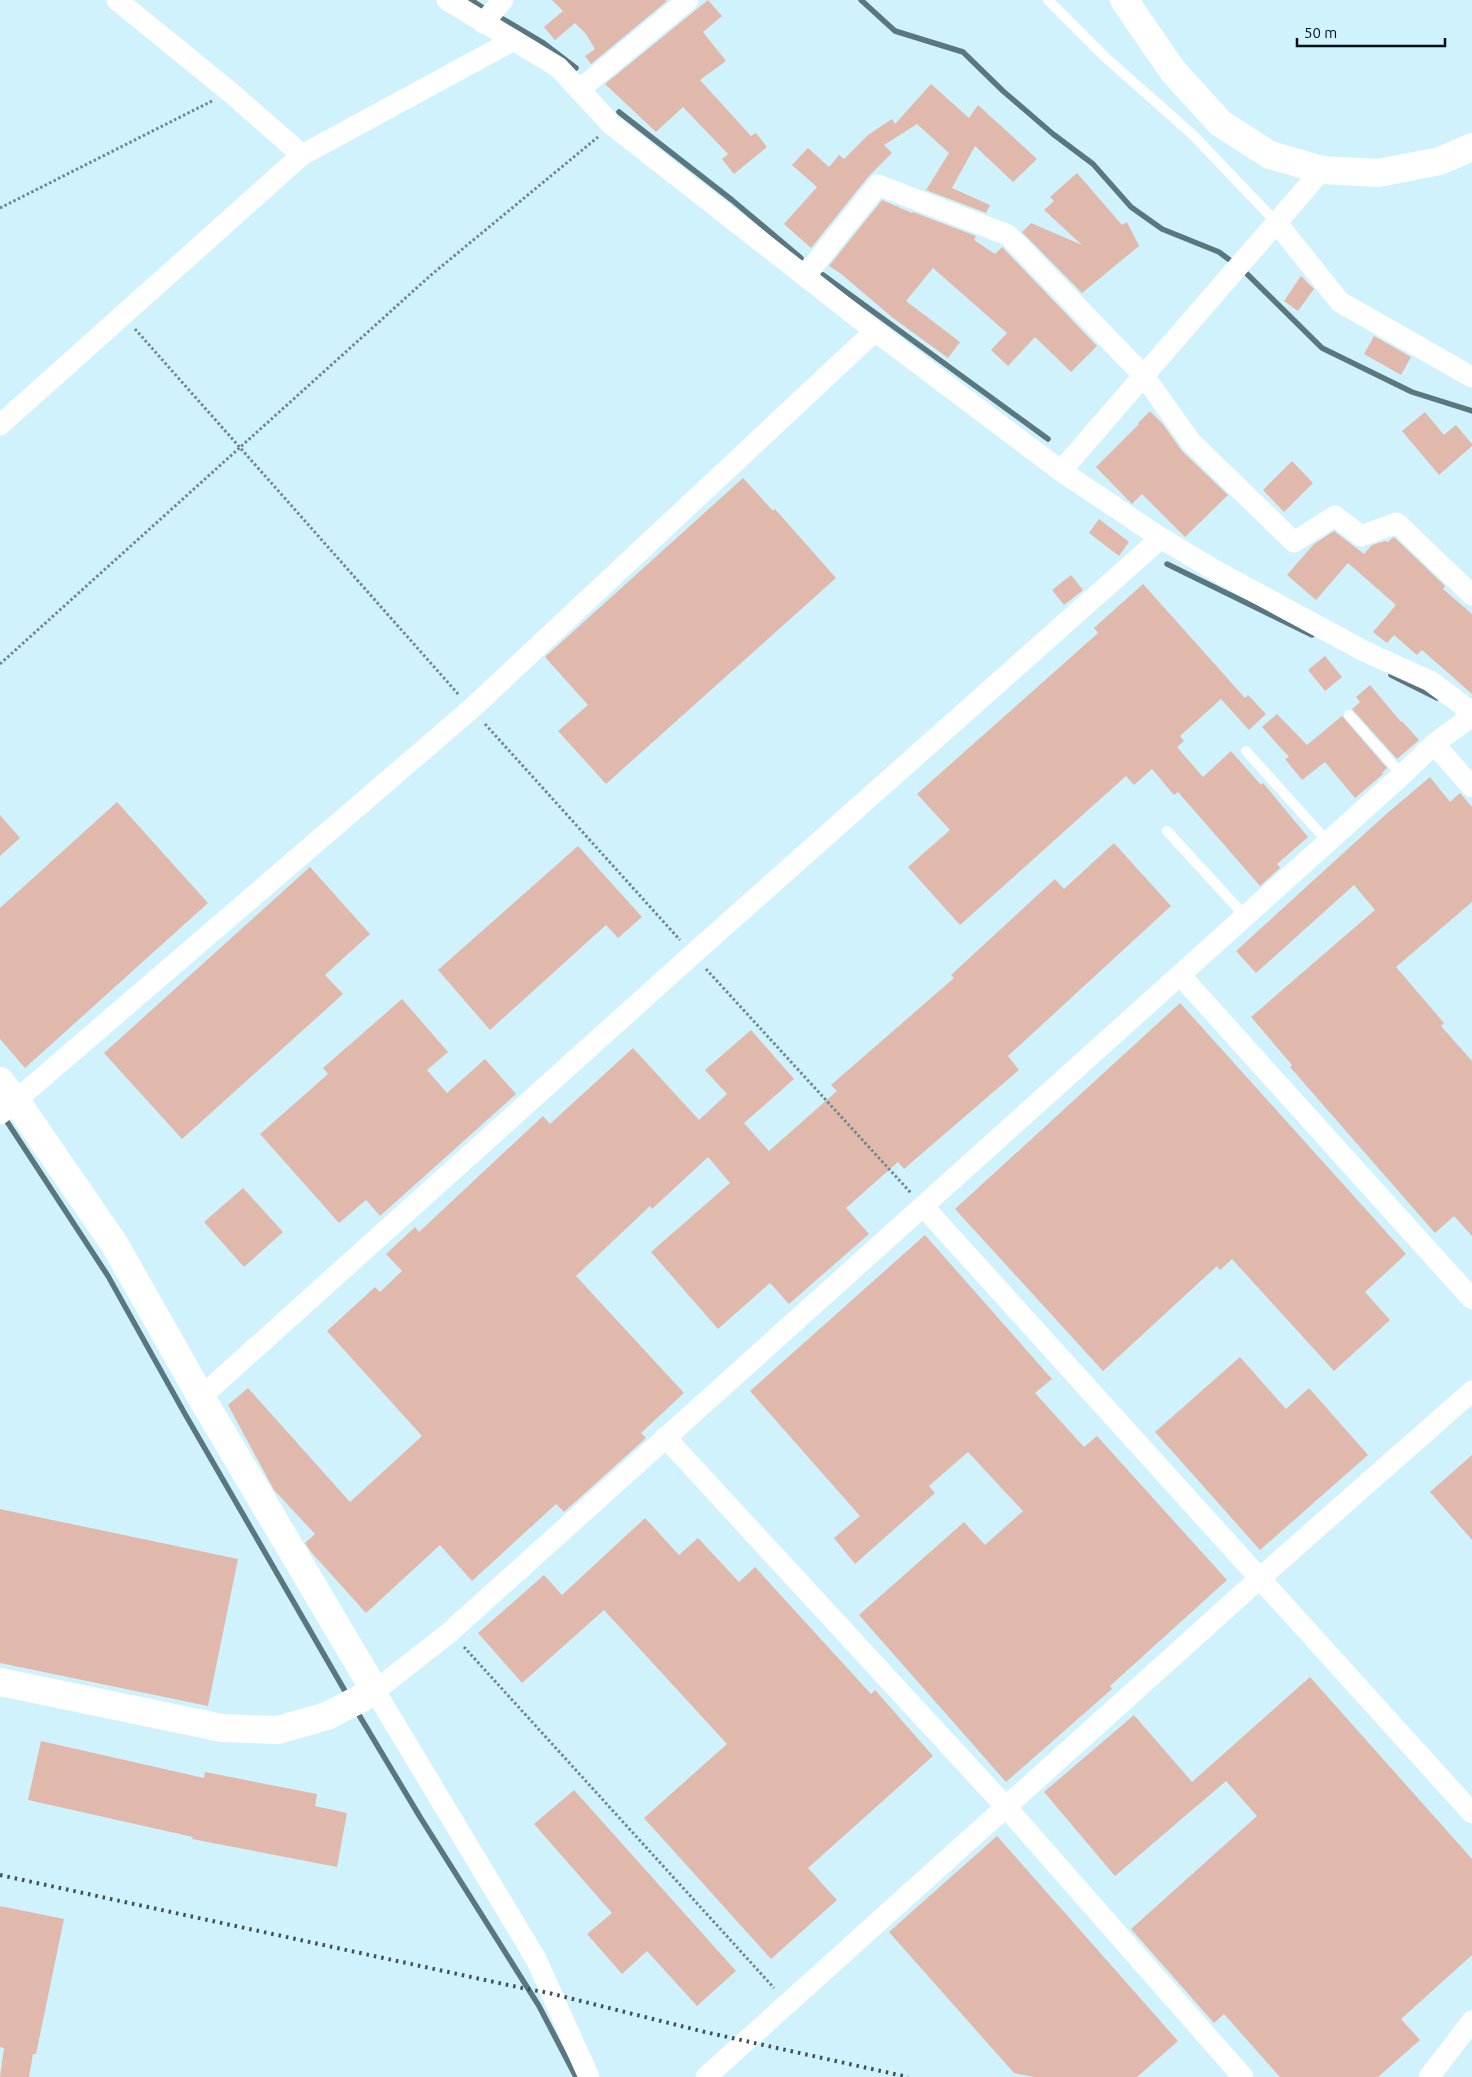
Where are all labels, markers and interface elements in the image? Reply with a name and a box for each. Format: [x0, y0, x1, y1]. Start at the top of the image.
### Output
scale bar [1297, 15, 1444, 47]
text: 50 m [1304, 24, 1337, 41]

